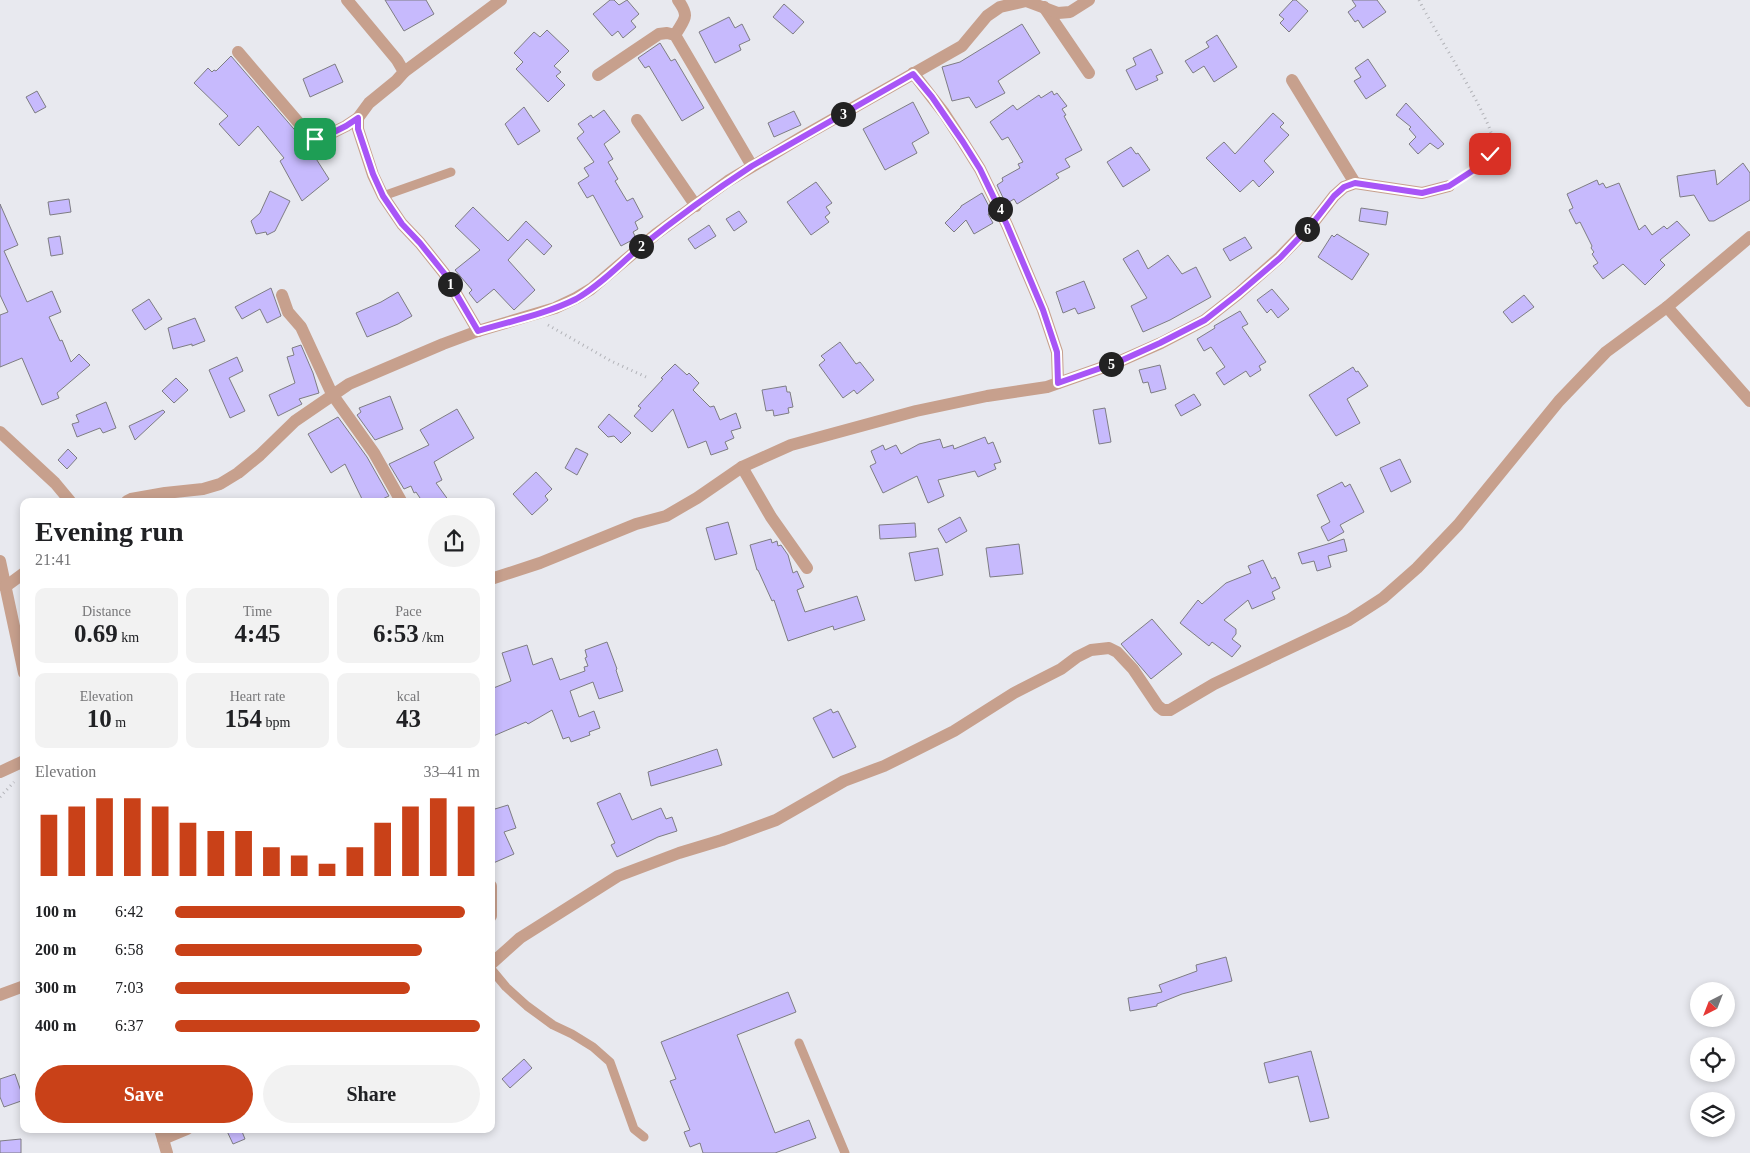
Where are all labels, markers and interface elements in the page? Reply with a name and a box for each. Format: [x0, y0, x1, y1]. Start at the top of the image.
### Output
pin: 3 [830, 102, 856, 126]
text: 3 [840, 107, 847, 122]
pin [294, 118, 336, 160]
icon: arrive [301, 125, 329, 153]
pin [1469, 133, 1511, 175]
icon: check [1476, 140, 1504, 168]
pin: 4 [988, 196, 1012, 222]
text: 4 [997, 202, 1004, 217]
pin: 6 [1294, 216, 1320, 242]
text: 6 [1304, 222, 1311, 237]
pin: 2 [628, 234, 654, 258]
text: 2 [638, 239, 645, 254]
pin: 1 [438, 272, 462, 296]
text: 1 [447, 277, 454, 292]
pin: 5 [1098, 352, 1124, 376]
text: 5 [1108, 357, 1115, 372]
button: share [428, 515, 480, 567]
text: Evening run [35, 516, 184, 547]
text: 21:41 [35, 551, 71, 568]
text: Distance [82, 604, 131, 619]
text: Time [243, 604, 272, 619]
text: Pace [395, 604, 422, 619]
text: 0.69 [74, 620, 118, 647]
text: 4:45 [235, 620, 280, 647]
text: 6:53 [373, 620, 419, 647]
text: km [118, 630, 139, 645]
text: /km [419, 630, 444, 645]
text: Elevation [80, 689, 133, 704]
text: Heart rate [230, 689, 285, 704]
text: kcal [397, 689, 420, 704]
text: 10 [87, 705, 112, 732]
text: 154 [225, 705, 262, 732]
text: 43 [396, 705, 421, 732]
text: m [112, 715, 126, 730]
text: bpm [262, 715, 290, 730]
text: Elevation [35, 763, 96, 780]
text: 33–41 m [424, 763, 480, 780]
text: 100 m [35, 903, 76, 920]
text: 6:42 [115, 903, 143, 920]
text: 200 m [35, 941, 76, 958]
text: 6:58 [115, 941, 143, 958]
text: 300 m [35, 979, 76, 996]
text: 7:03 [115, 979, 143, 996]
north arrow [1690, 982, 1735, 1028]
map controls [1690, 982, 1735, 1137]
text: 400 m [35, 1017, 76, 1034]
text: 6:37 [115, 1017, 143, 1034]
button: locate [1690, 1037, 1735, 1082]
button: Save [35, 1065, 253, 1123]
button: Share [263, 1065, 480, 1123]
button: layers [1690, 1092, 1735, 1137]

